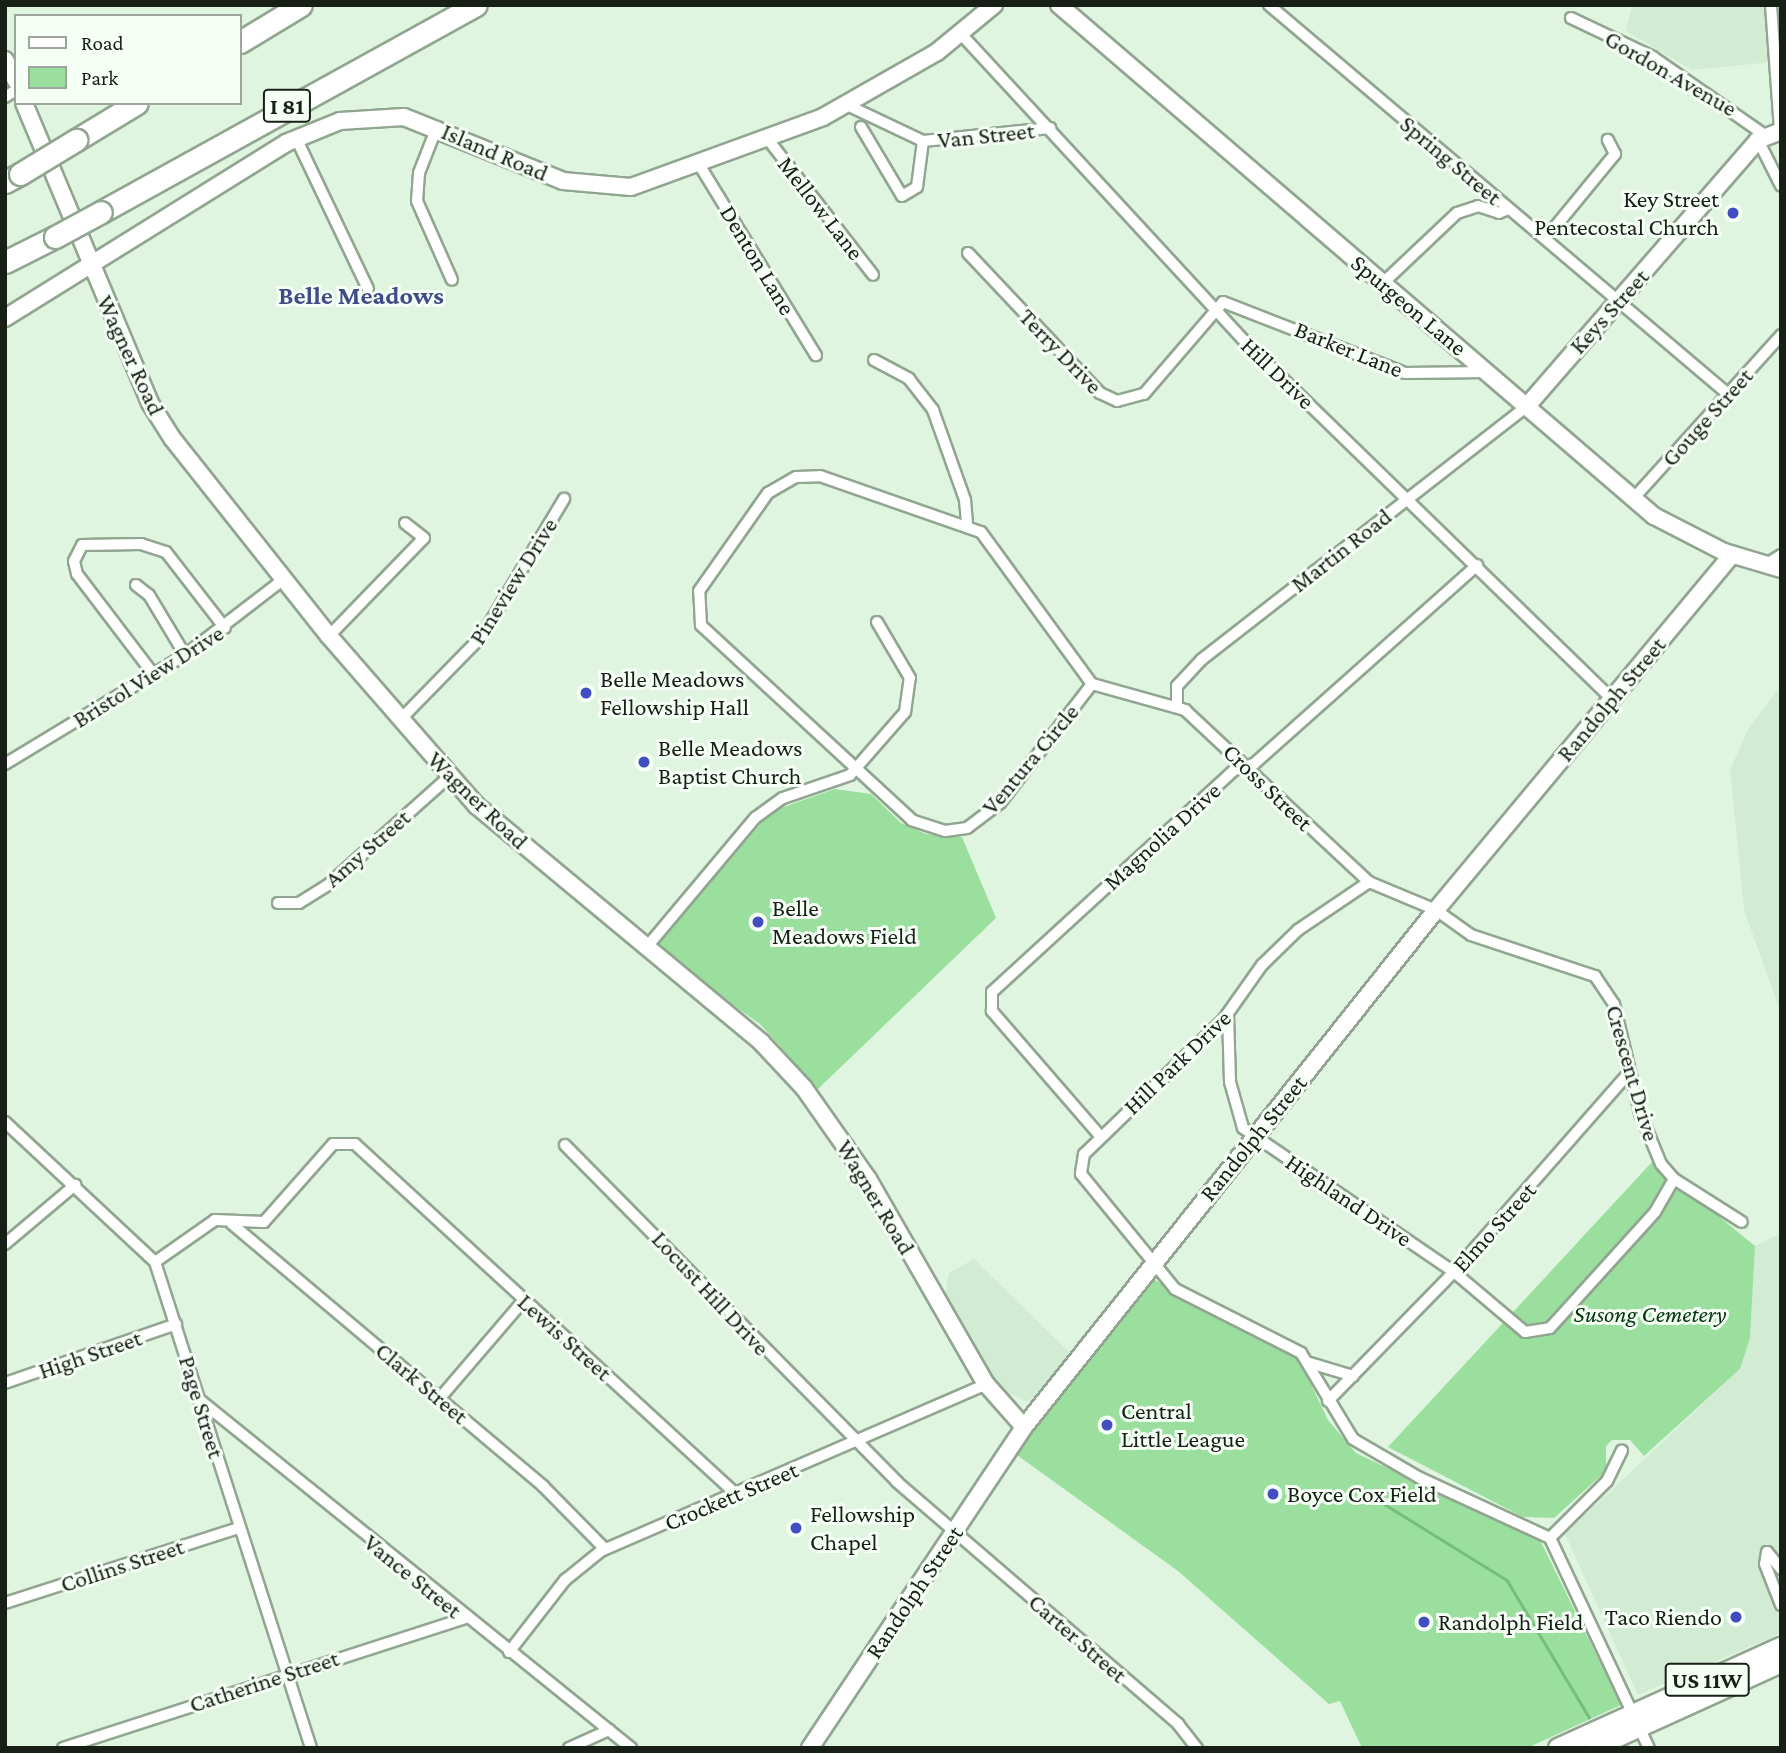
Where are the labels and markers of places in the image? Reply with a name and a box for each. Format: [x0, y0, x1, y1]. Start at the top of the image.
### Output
place label: Key Street Pentecostal Church [1534, 185, 1719, 241]
marker: Key Street Pentecostal Church [1725, 205, 1741, 221]
place label: Belle Meadows Fellowship Hall [600, 665, 749, 721]
marker: Belle Meadows Fellowship Hall [578, 685, 594, 701]
place label: Belle Meadows Baptist Church [658, 734, 802, 790]
marker: Belle Meadows Baptist Church [636, 754, 652, 770]
place label: Belle Meadows Field [772, 894, 917, 950]
marker: Belle Meadows Field [750, 914, 766, 930]
place label: Central Little League [1121, 1397, 1245, 1453]
marker: Central Little League [1099, 1417, 1115, 1433]
place label: Boyce Cox Field [1287, 1480, 1437, 1508]
marker: Boyce Cox Field [1265, 1486, 1281, 1502]
place label: Fellowship Chapel [810, 1500, 915, 1556]
marker: Fellowship Chapel [788, 1520, 804, 1536]
place label: Taco Riendo [1605, 1603, 1722, 1631]
place label: Randolph Field [1438, 1608, 1583, 1636]
marker: Taco Riendo [1728, 1609, 1744, 1625]
marker: Randolph Field [1416, 1614, 1432, 1630]

